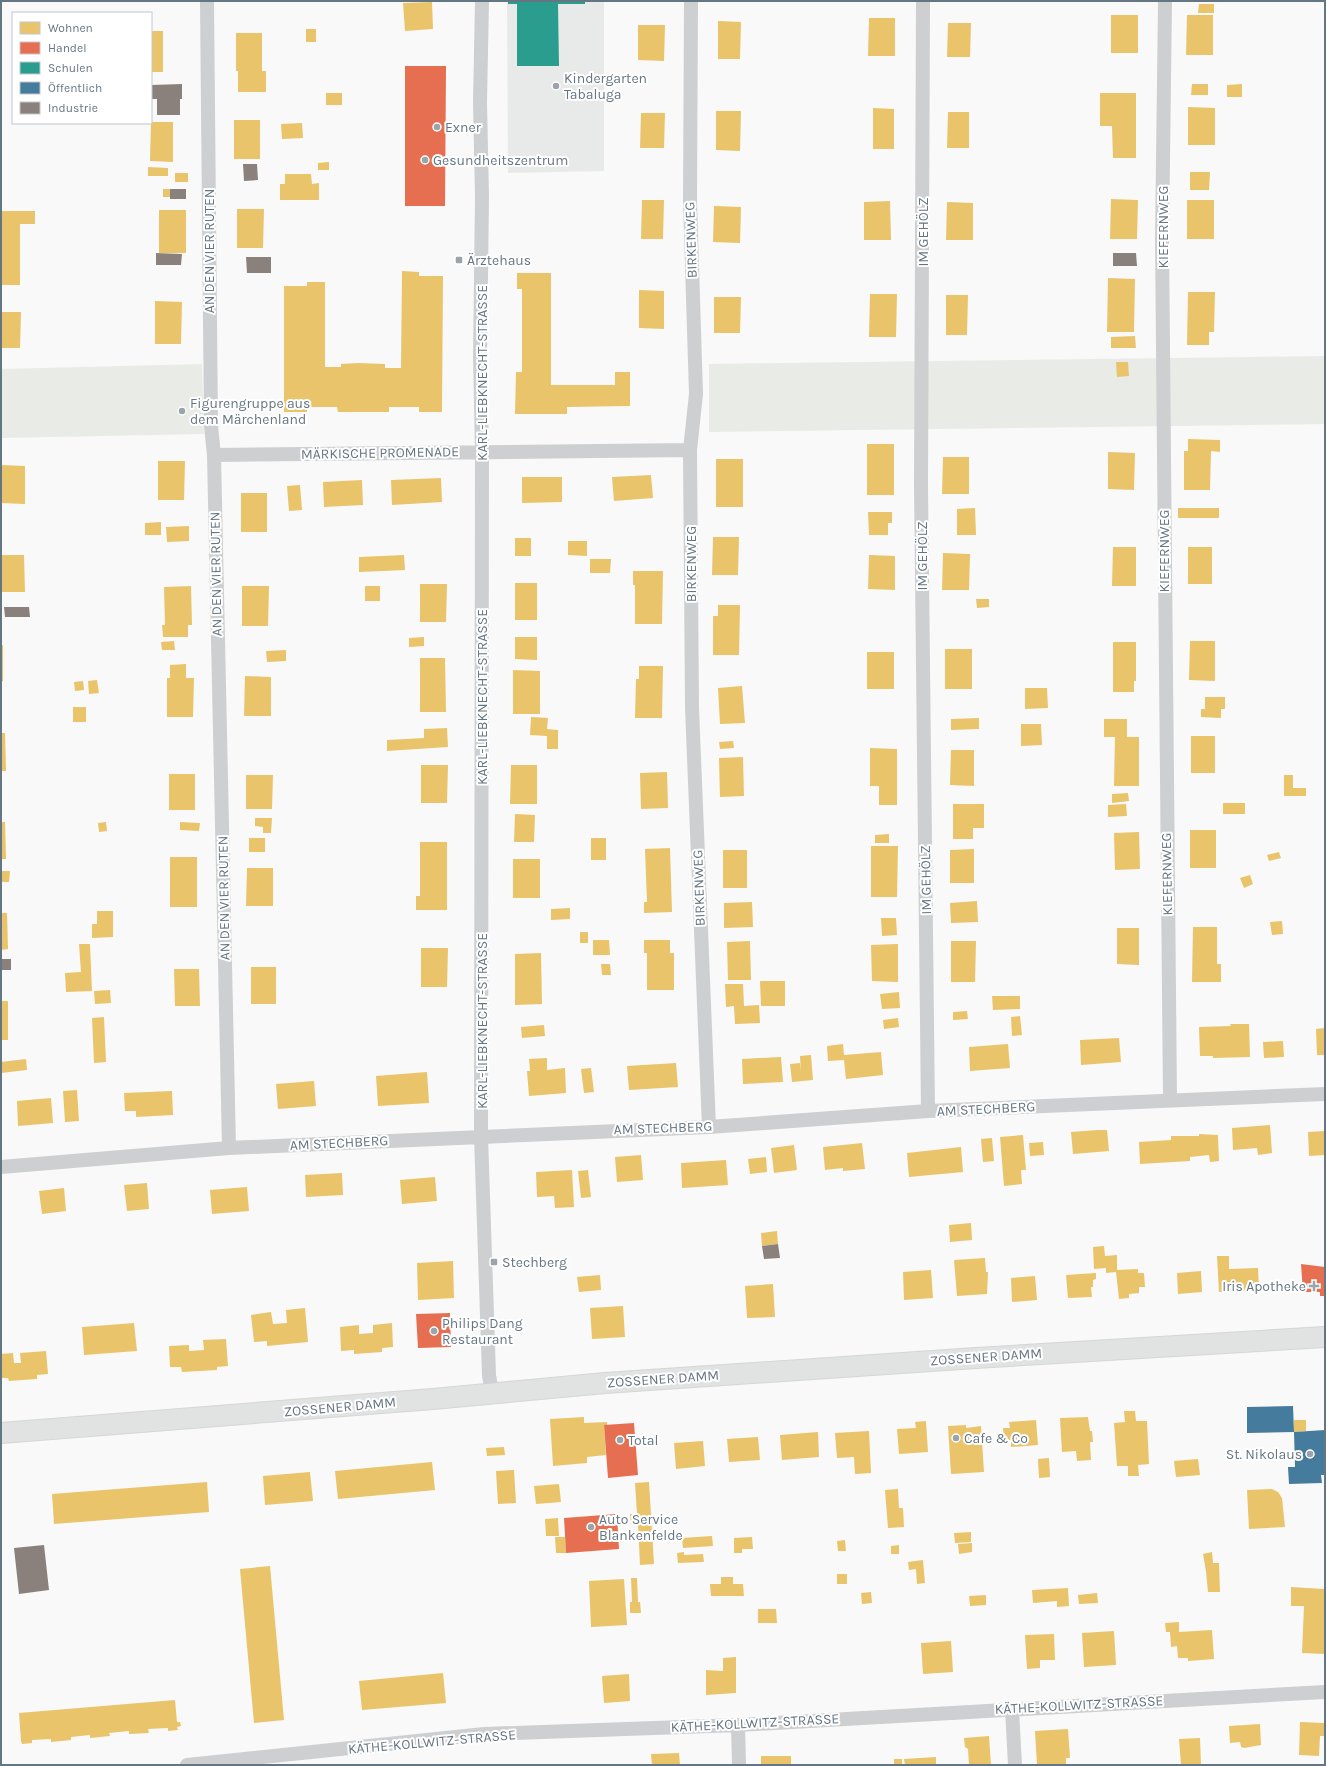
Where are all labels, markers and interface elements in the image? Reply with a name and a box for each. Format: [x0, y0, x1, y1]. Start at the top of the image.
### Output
legend [12, 12, 152, 124]
text: Wohnen [48, 21, 93, 35]
text: Handel [48, 41, 87, 55]
text: Schulen [48, 61, 93, 75]
place label: Kindergarten Tabaluga [564, 70, 647, 103]
text: Öffentlich [48, 81, 102, 95]
marker: Kindergarten Tabaluga [551, 81, 561, 91]
text: Industrie [48, 101, 98, 115]
place label: Exner [445, 119, 482, 136]
marker: Exner [432, 122, 442, 132]
place label: Gesundheitszentrum [433, 152, 568, 169]
marker: Gesundheitszentrum [420, 155, 430, 165]
street label: KIEFERNWEG [1155, 185, 1172, 269]
street label: AN DEN VIER RUTEN [201, 189, 218, 313]
street label: IM GEHÖLZ [915, 197, 932, 267]
street label: BIRKENWEG [681, 201, 701, 279]
place label: Ärztehaus [467, 252, 531, 269]
marker: Ärztehaus [454, 255, 464, 265]
street label: KARL-LIEBKNECHT-STRASSE [474, 285, 491, 461]
place label: Figurengruppe aus dem Märchenland [190, 395, 310, 428]
marker: Figurengruppe aus dem Märchenland [177, 406, 187, 416]
street label: MÄRKISCHE PROMENADE [301, 443, 459, 463]
street label: KIEFERNWEG [1156, 509, 1173, 593]
street label: AN DEN VIER RUTEN [206, 512, 226, 636]
street label: IM GEHÖLZ [914, 521, 931, 591]
street label: BIRKENWEG [683, 526, 700, 602]
street label: KARL-LIEBKNECHT-STRASSE [474, 609, 491, 785]
street label: KIEFERNWEG [1158, 832, 1176, 916]
street label: AN DEN VIER RUTEN [214, 836, 234, 960]
street label: IM GEHÖLZ [917, 845, 935, 915]
street label: BIRKENWEG [689, 849, 709, 927]
street label: KARL-LIEBKNECHT-STRASSE [474, 933, 491, 1109]
street label: AM STECHBERG [936, 1098, 1036, 1120]
street label: AM STECHBERG [613, 1118, 713, 1138]
street label: AM STECHBERG [289, 1132, 389, 1154]
place label: Stechberg [502, 1254, 567, 1271]
marker: Stechberg [489, 1257, 499, 1267]
place label: Iris Apotheke [1222, 1278, 1306, 1295]
marker: Iris Apotheke [1309, 1281, 1319, 1291]
place label: Philips Dang Restaurant [442, 1315, 523, 1348]
marker: Philips Dang Restaurant [429, 1326, 439, 1336]
street label: ZOSSENER DAMM [929, 1345, 1043, 1369]
street label: ZOSSENER DAMM [606, 1367, 720, 1391]
street label: ZOSSENER DAMM [283, 1394, 397, 1420]
place label: Cafe & Co [964, 1430, 1028, 1447]
place label: Total [628, 1432, 658, 1449]
marker: Cafe & Co [951, 1433, 961, 1443]
marker: Total [615, 1435, 625, 1445]
place label: St. Nikolaus [1226, 1446, 1302, 1463]
marker: St. Nikolaus [1305, 1449, 1315, 1459]
place label: Auto Service Blankenfelde [599, 1511, 683, 1544]
marker: Auto Service Blankenfelde [586, 1522, 596, 1532]
street label: KÄTHE-KOLLWITZ-STRASSE [994, 1692, 1164, 1718]
street label: KÄTHE-KOLLWITZ-STRASSE [670, 1710, 840, 1736]
street label: KÄTHE-KOLLWITZ-STRASSE [347, 1726, 517, 1758]

